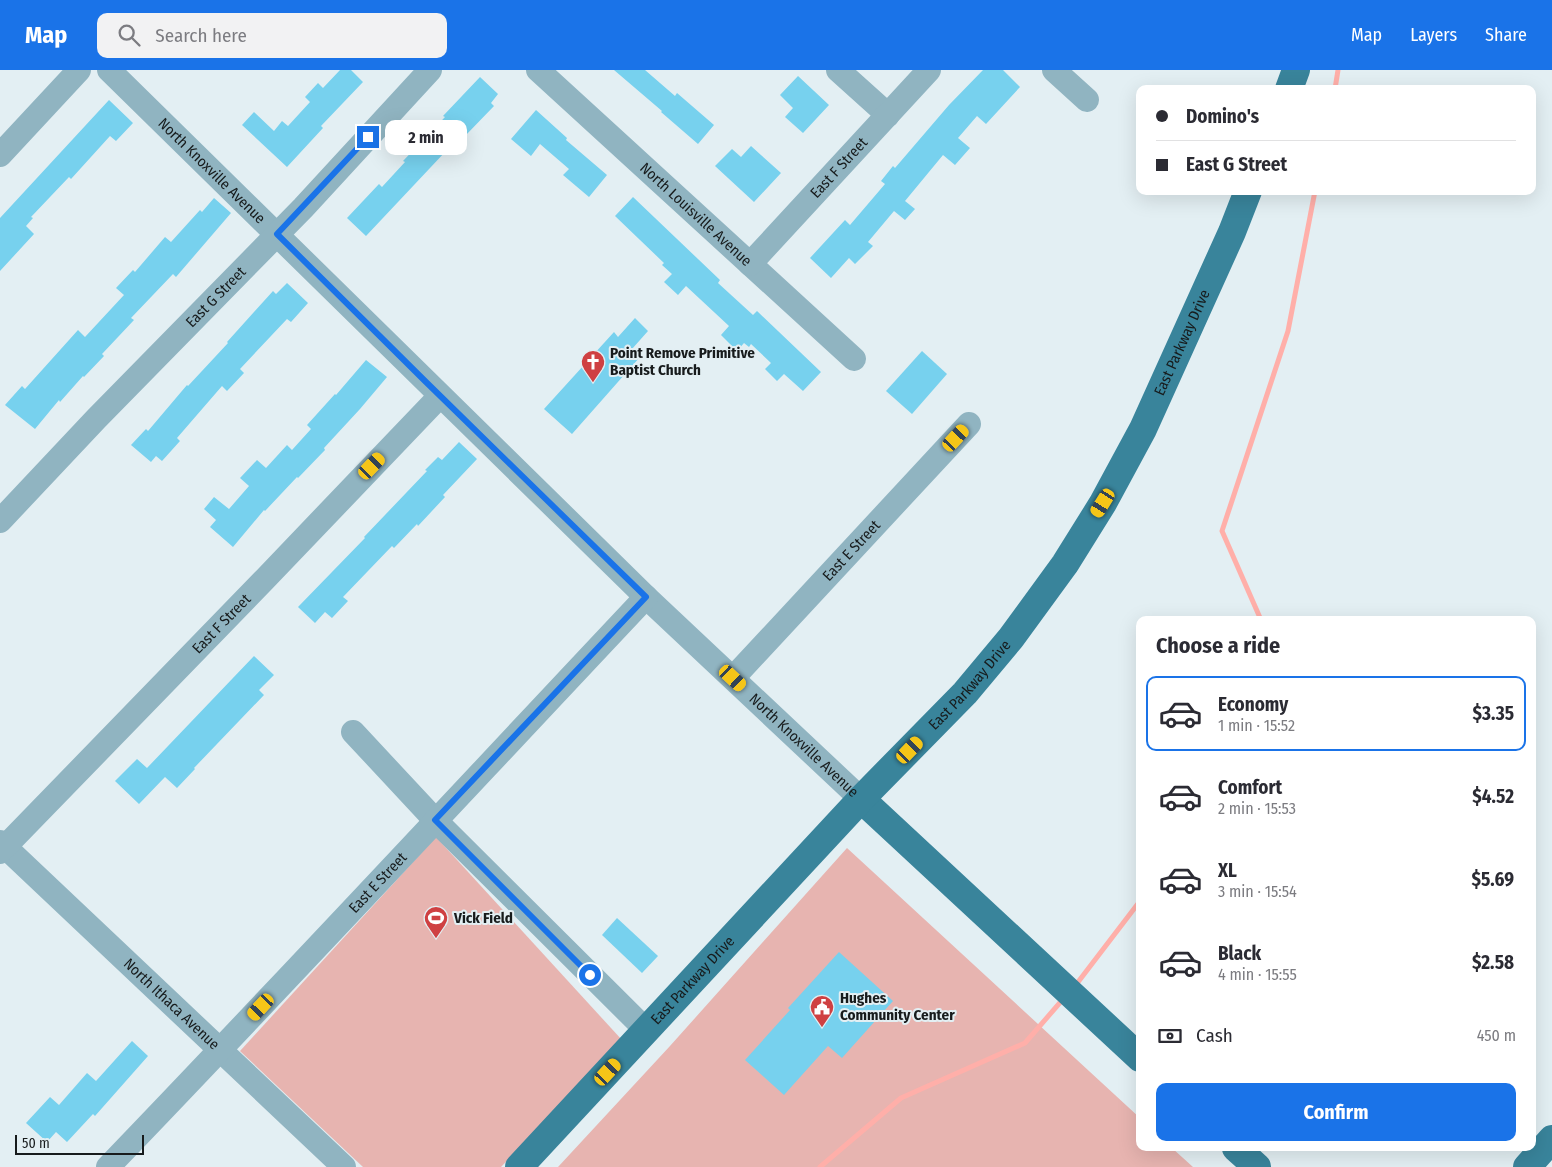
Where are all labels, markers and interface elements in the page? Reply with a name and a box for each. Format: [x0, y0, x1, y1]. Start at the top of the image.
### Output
search box [97, 13, 447, 58]
text: Map [25, 21, 67, 49]
icon: search [115, 21, 143, 49]
text: Search here [155, 24, 247, 47]
text: Map [1351, 24, 1382, 46]
text: Layers [1410, 24, 1457, 46]
text: Share [1485, 24, 1527, 46]
text: Domino's [1186, 105, 1259, 128]
street label: North Knoxville Avenue [154, 114, 269, 227]
callout: 2 min [386, 120, 468, 154]
route end [357, 126, 379, 148]
text: 2 min [408, 128, 444, 147]
street label: East F Street [806, 134, 871, 202]
text: East G Street [1186, 153, 1287, 176]
street label: North Louisville Avenue [636, 159, 756, 270]
street label: East G Street [182, 263, 250, 331]
street label: East Parkway Drive [1150, 287, 1214, 398]
place label: Point Remove Primitive Baptist Church [610, 344, 755, 379]
church icon: Point Remove Primitive Baptist Church [580, 349, 606, 383]
car [940, 422, 971, 454]
car [356, 450, 387, 482]
car [1088, 486, 1117, 520]
street label: East E Street [819, 516, 884, 585]
street label: East F Street [189, 590, 254, 657]
text: Choose a ride [1156, 632, 1280, 659]
street label: East Parkway Drive [925, 636, 1014, 734]
car [716, 662, 749, 694]
street label: North Knoxville Avenue [746, 690, 862, 801]
icon: car [1158, 691, 1203, 736]
text: Economy [1218, 693, 1288, 716]
text: $3.35 [1473, 702, 1514, 725]
text: 1 min · 15:52 [1218, 716, 1295, 735]
car [894, 734, 925, 766]
icon: car [1158, 774, 1203, 819]
text: Comfort [1218, 776, 1282, 799]
text: $4.52 [1472, 785, 1514, 808]
text: 2 min · 15:53 [1218, 799, 1296, 818]
street label: East E Street [345, 849, 411, 917]
icon: car [1158, 857, 1203, 902]
text: XL [1218, 859, 1237, 882]
text: $5.69 [1472, 868, 1514, 891]
text: 3 min · 15:54 [1218, 882, 1297, 901]
sports icon: Vick Field [423, 905, 449, 939]
place label: Vick Field [453, 909, 513, 927]
street label: East Parkway Drive [647, 932, 738, 1028]
icon: car [1158, 940, 1203, 985]
text: Black [1218, 942, 1261, 965]
text: $2.58 [1472, 951, 1514, 974]
street label: North Ithaca Avenue [120, 955, 223, 1054]
route start [579, 964, 601, 986]
text: 4 min · 15:55 [1218, 965, 1297, 984]
place label: Hughes Community Center [840, 989, 955, 1024]
car [245, 991, 276, 1023]
public building icon: Hughes Community Center [809, 994, 835, 1028]
icon: cash [1156, 1022, 1184, 1050]
text: Cash [1196, 1024, 1233, 1047]
text: 450 m [1477, 1026, 1516, 1045]
car [592, 1056, 623, 1088]
button: Confirm [1156, 1083, 1516, 1141]
scale bar [15, 1132, 144, 1155]
text: 50 m [22, 1135, 50, 1152]

